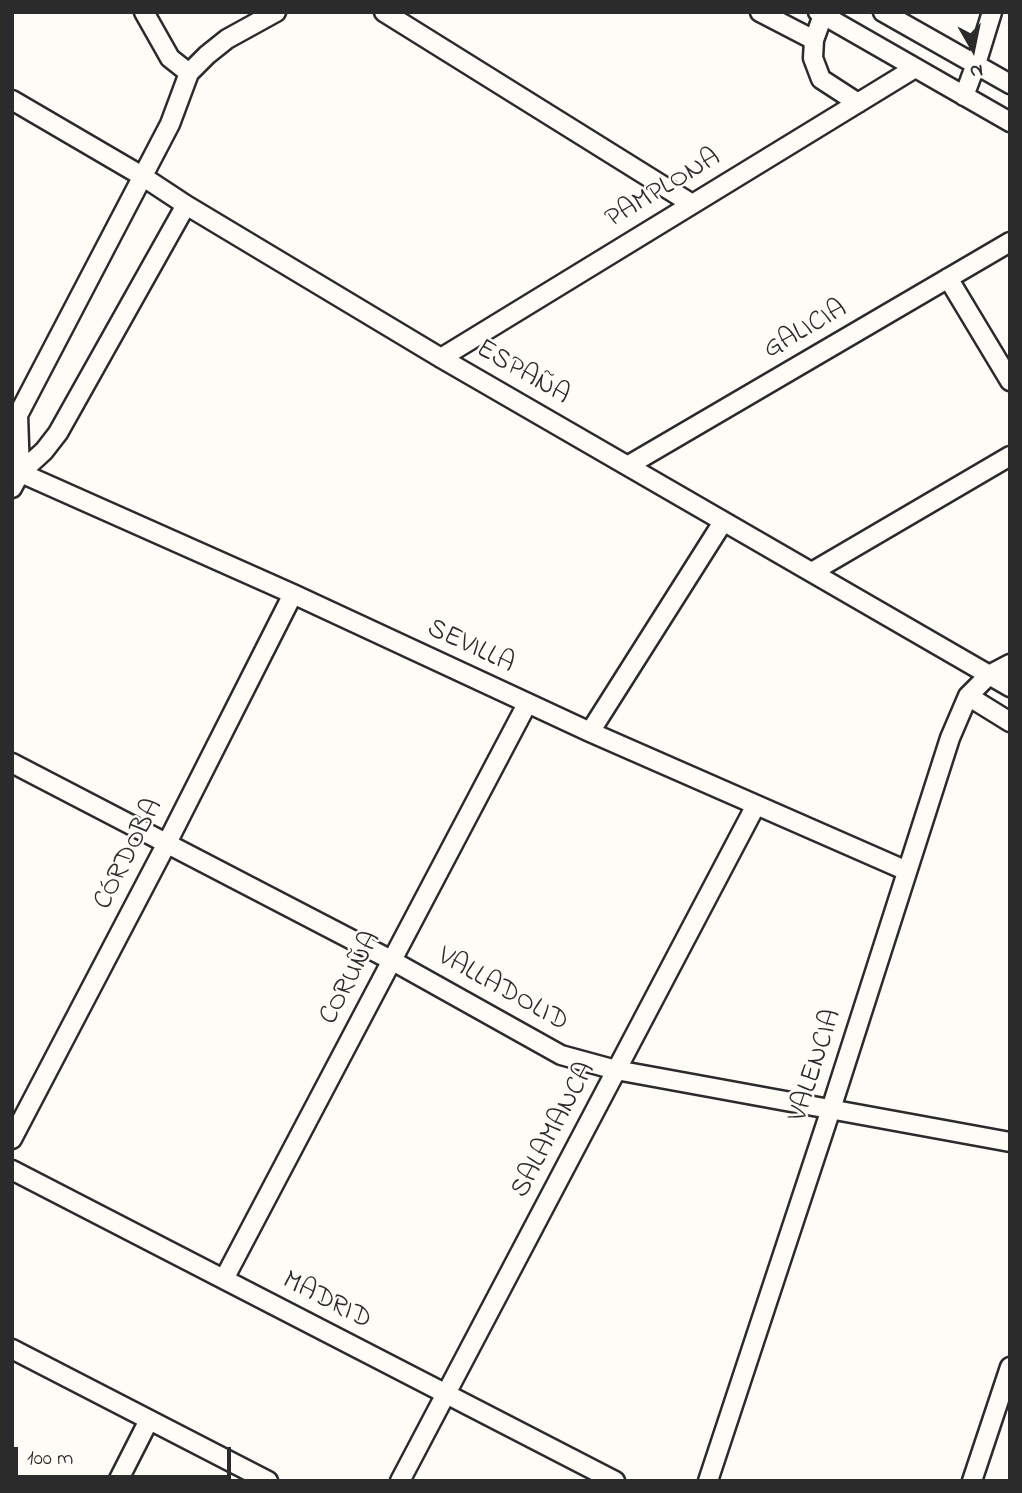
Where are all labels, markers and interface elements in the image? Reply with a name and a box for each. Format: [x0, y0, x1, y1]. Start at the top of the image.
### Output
north arrow [938, 14, 1008, 84]
text: N [968, 56, 985, 85]
street label: PAMPLONA [600, 143, 728, 237]
street label: GALICIA [758, 294, 854, 368]
street label: ESPAÑA [469, 334, 575, 414]
street label: SEVILLA [421, 613, 519, 683]
street label: CÓRDOBA [88, 794, 172, 916]
street label: CORUÑA [314, 927, 390, 1031]
street label: VALLADOLID [431, 941, 573, 1041]
street label: VALENCIA [783, 1006, 851, 1126]
street label: SALAMANCA [505, 1058, 605, 1204]
street label: MADRID [276, 1265, 376, 1339]
scale bar [18, 1434, 234, 1478]
text: 100 m [27, 1444, 73, 1474]

